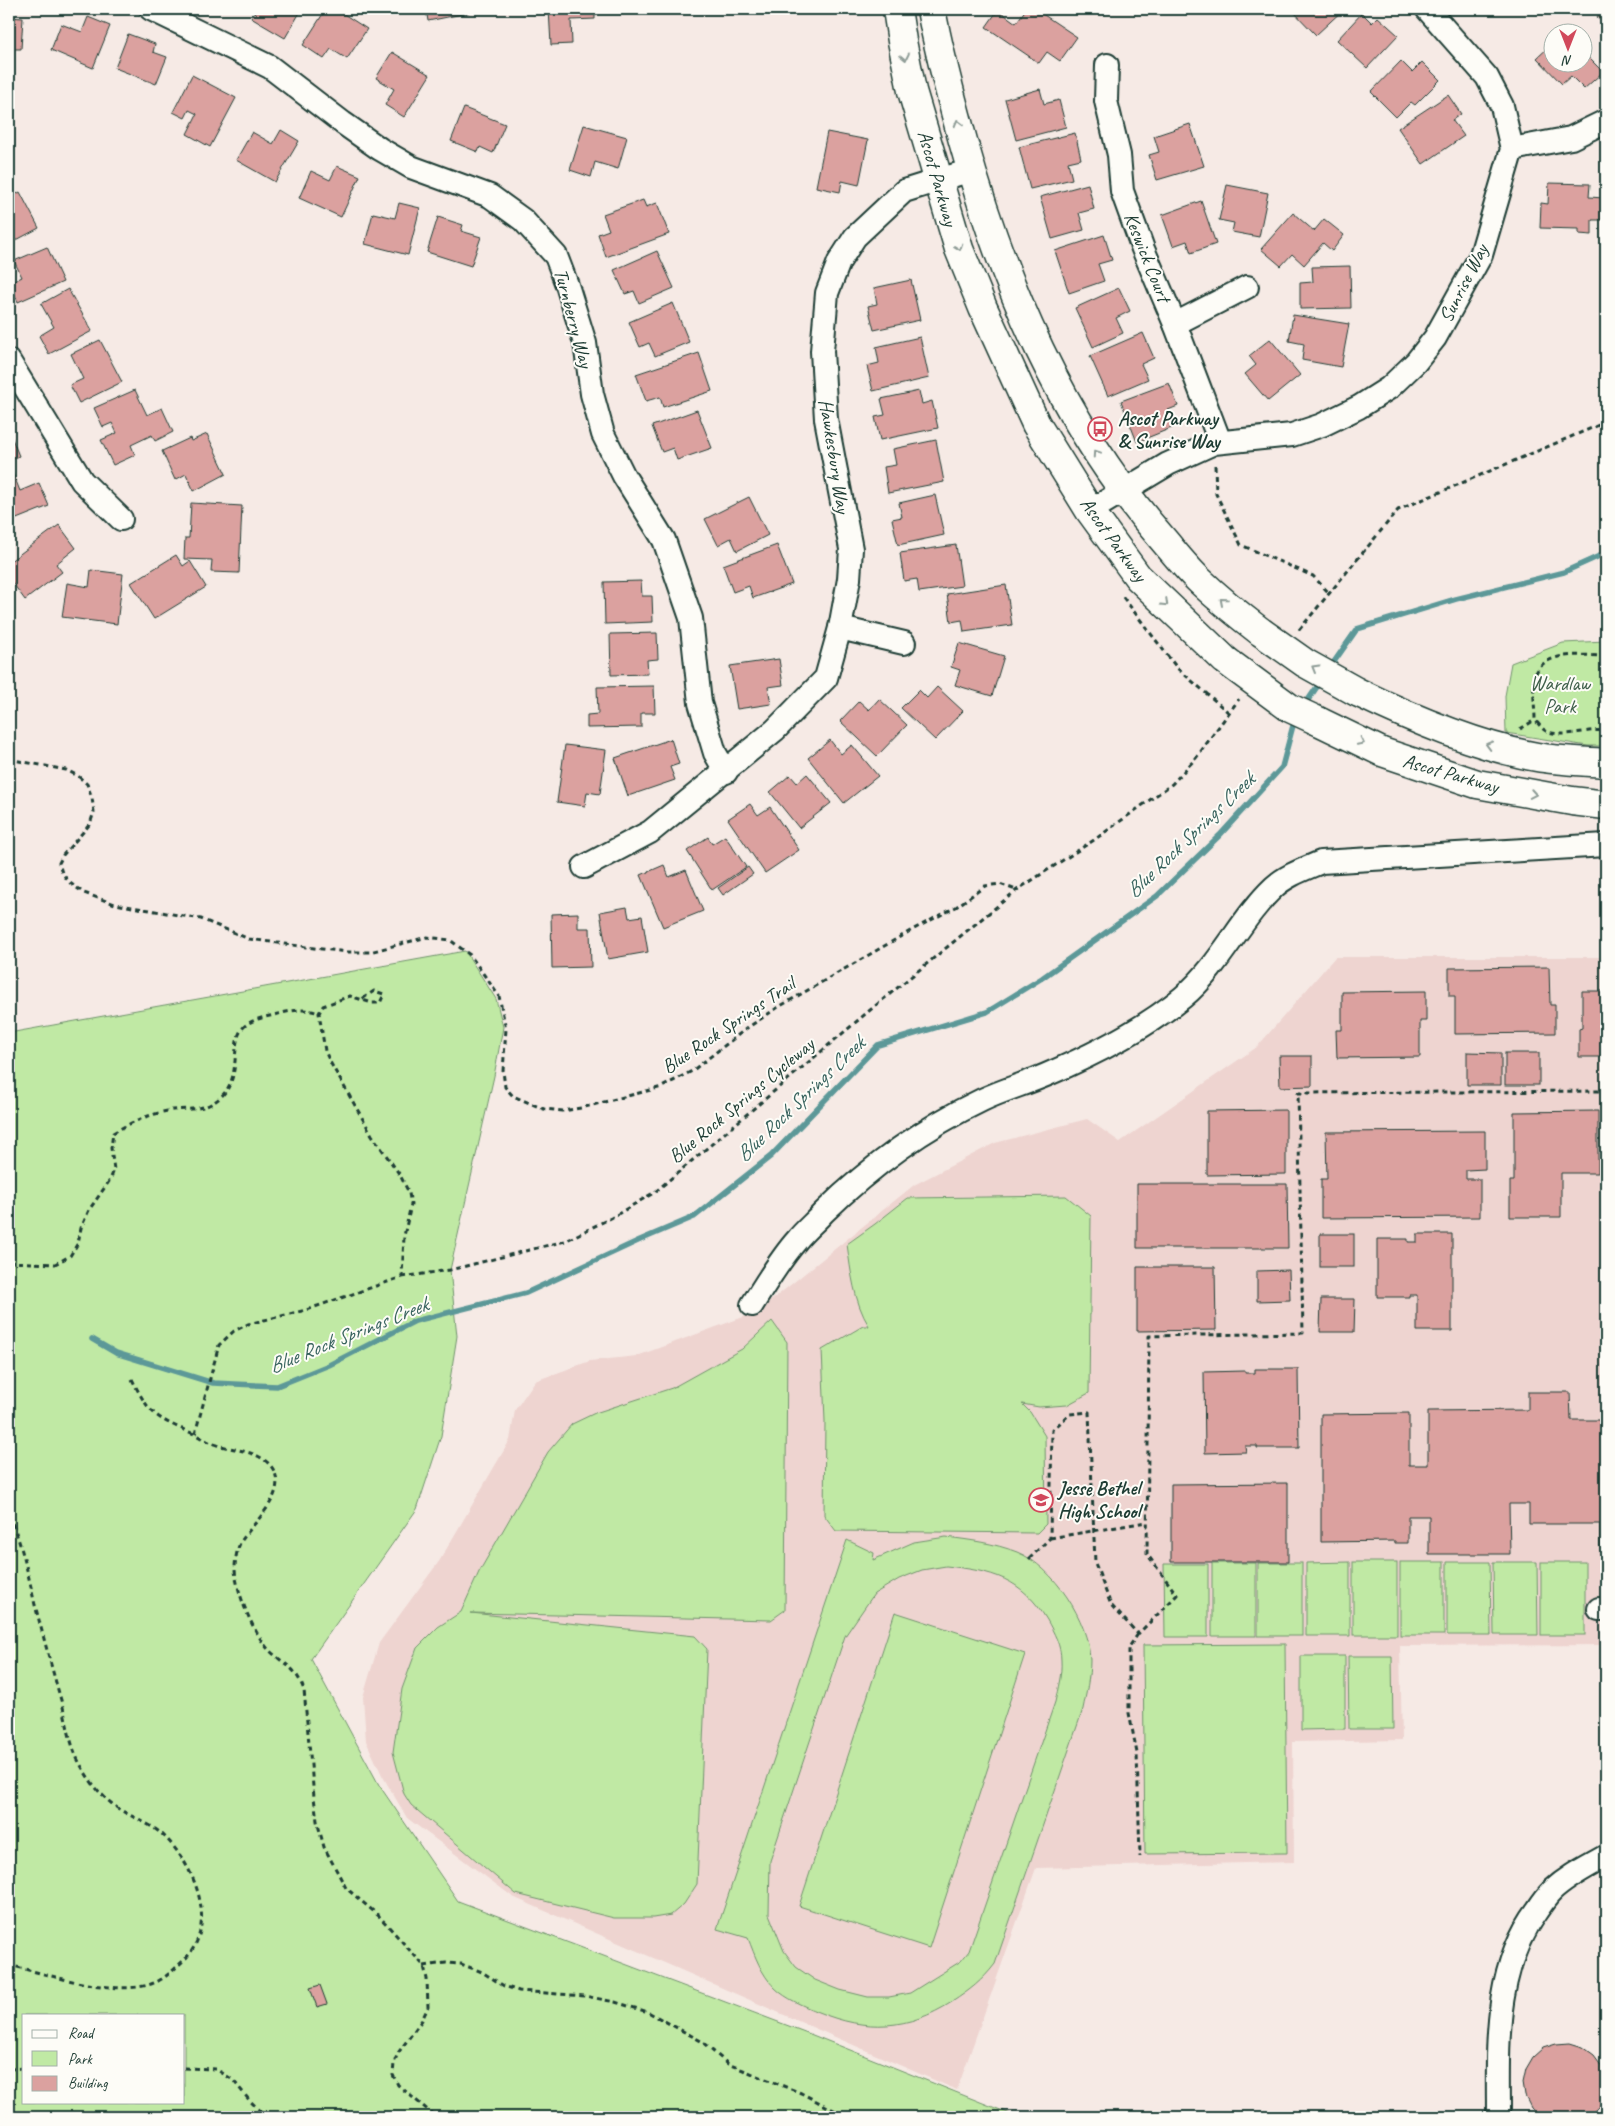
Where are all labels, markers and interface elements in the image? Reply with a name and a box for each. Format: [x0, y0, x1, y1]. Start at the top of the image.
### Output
north arrow [1542, 22, 1592, 72]
one-way arrow [899, 52, 910, 61]
text: N [1561, 52, 1572, 69]
one-way arrow [954, 119, 964, 128]
street label: Ascot Parkway [912, 127, 964, 231]
street label: Keswick Court [1118, 209, 1178, 309]
street label: Sunrise Way [1433, 238, 1495, 326]
one-way arrow [953, 242, 963, 250]
street label: Turnberry Way [548, 266, 599, 373]
street label: Hawkesbury Way [813, 397, 856, 517]
place label: Ascot Parkway & Sunrise Way [1118, 406, 1222, 454]
bus stop icon: Ascot Parkway & Sunrise Way [1087, 416, 1113, 442]
one-way arrow [1093, 449, 1102, 458]
street label: Ascot Parkway [1075, 492, 1154, 588]
one-way arrow [1159, 597, 1168, 606]
one-way arrow [1219, 598, 1228, 607]
one-way arrow [1311, 664, 1320, 674]
park label: Wardlaw Park [1530, 671, 1592, 719]
one-way arrow [1356, 736, 1365, 746]
one-way arrow [1486, 740, 1494, 750]
street label: Ascot Parkway [1400, 748, 1504, 800]
water label: Blue Rock Springs Creek [1120, 765, 1262, 903]
one-way arrow [1529, 789, 1537, 799]
street label: Blue Rock Springs Trail [657, 970, 803, 1079]
water label: Blue Rock Springs Creek [730, 1029, 872, 1167]
street label: Blue Rock Springs Cycleway [663, 1031, 821, 1169]
water label: Blue Rock Springs Creek [265, 1290, 434, 1379]
place label: Jesse Bethel High School [1056, 1476, 1143, 1524]
school or university icon: Jesse Bethel High School [1028, 1487, 1054, 1513]
legend [22, 2014, 185, 2104]
text: Road [68, 2024, 95, 2043]
text: Park [68, 2050, 93, 2069]
text: Building [68, 2074, 108, 2093]

